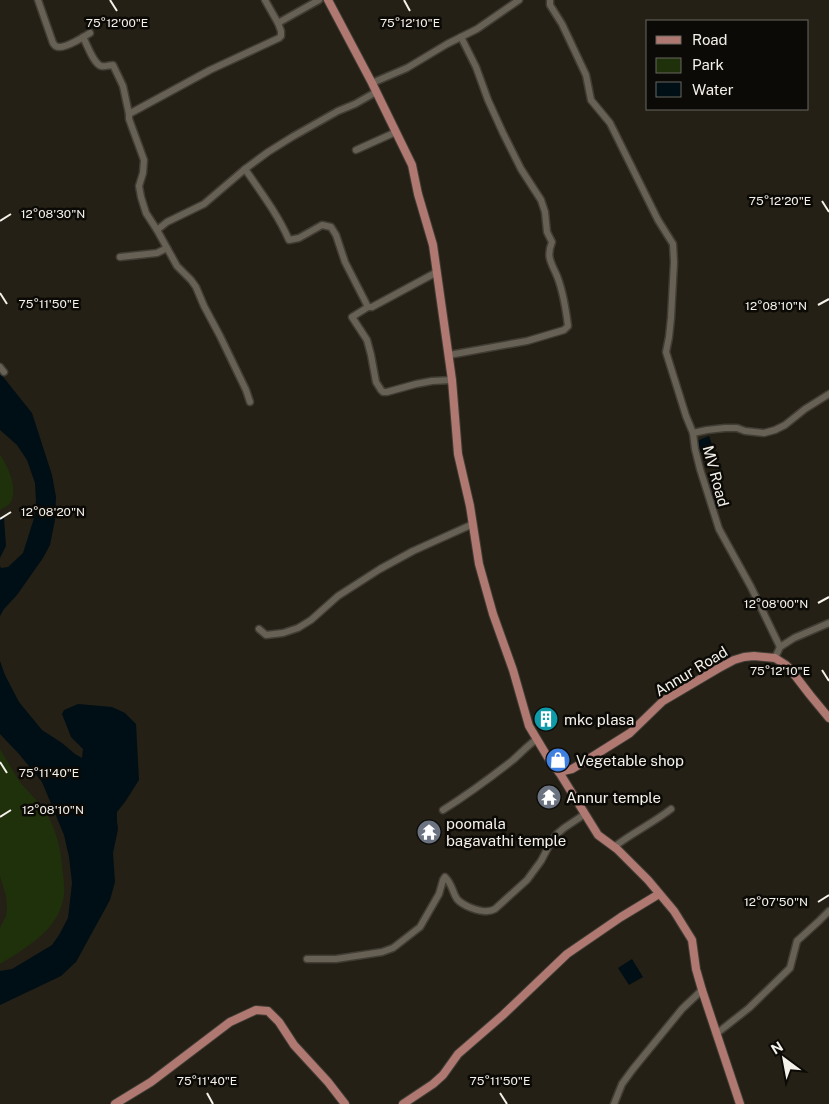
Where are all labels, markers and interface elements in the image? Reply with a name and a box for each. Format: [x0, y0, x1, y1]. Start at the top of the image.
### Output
text: 75°12'00"E [86, 16, 148, 30]
text: 75°12'10"E [380, 16, 440, 30]
legend [646, 20, 809, 110]
text: Road [692, 31, 728, 48]
text: Park [692, 56, 724, 73]
text: Water [692, 81, 734, 98]
text: 75°12'20"E [749, 194, 811, 208]
text: 12°08'30"N [21, 207, 85, 221]
text: 75°11'50"E [19, 297, 79, 311]
text: 12°08'10"N [745, 299, 807, 313]
street label: MV Road [700, 444, 732, 508]
text: 12°08'20"N [21, 505, 85, 519]
text: 12°08'00"N [744, 597, 808, 611]
street label: Annur Road [652, 643, 730, 699]
text: 75°12'10"E [750, 664, 810, 678]
building icon: mkc plasa [533, 706, 559, 732]
place label: mkc plasa [564, 711, 634, 728]
shop icon: Vegetable shop [545, 747, 571, 773]
place label: Vegetable shop [576, 752, 684, 769]
text: 75°11'40"E [19, 766, 79, 780]
temple icon: Annur temple [536, 784, 562, 810]
place label: Annur temple [566, 789, 661, 806]
text: 12°08'10"N [22, 803, 84, 817]
place label: poomala bagavathi temple [446, 815, 566, 849]
temple icon: poomala bagavathi temple [416, 819, 442, 845]
text: 12°07'50"N [744, 895, 808, 909]
north arrow [759, 1034, 809, 1084]
text: N [768, 1038, 786, 1058]
text: 75°11'40"E [177, 1074, 237, 1088]
text: 75°11'50"E [470, 1074, 530, 1088]

